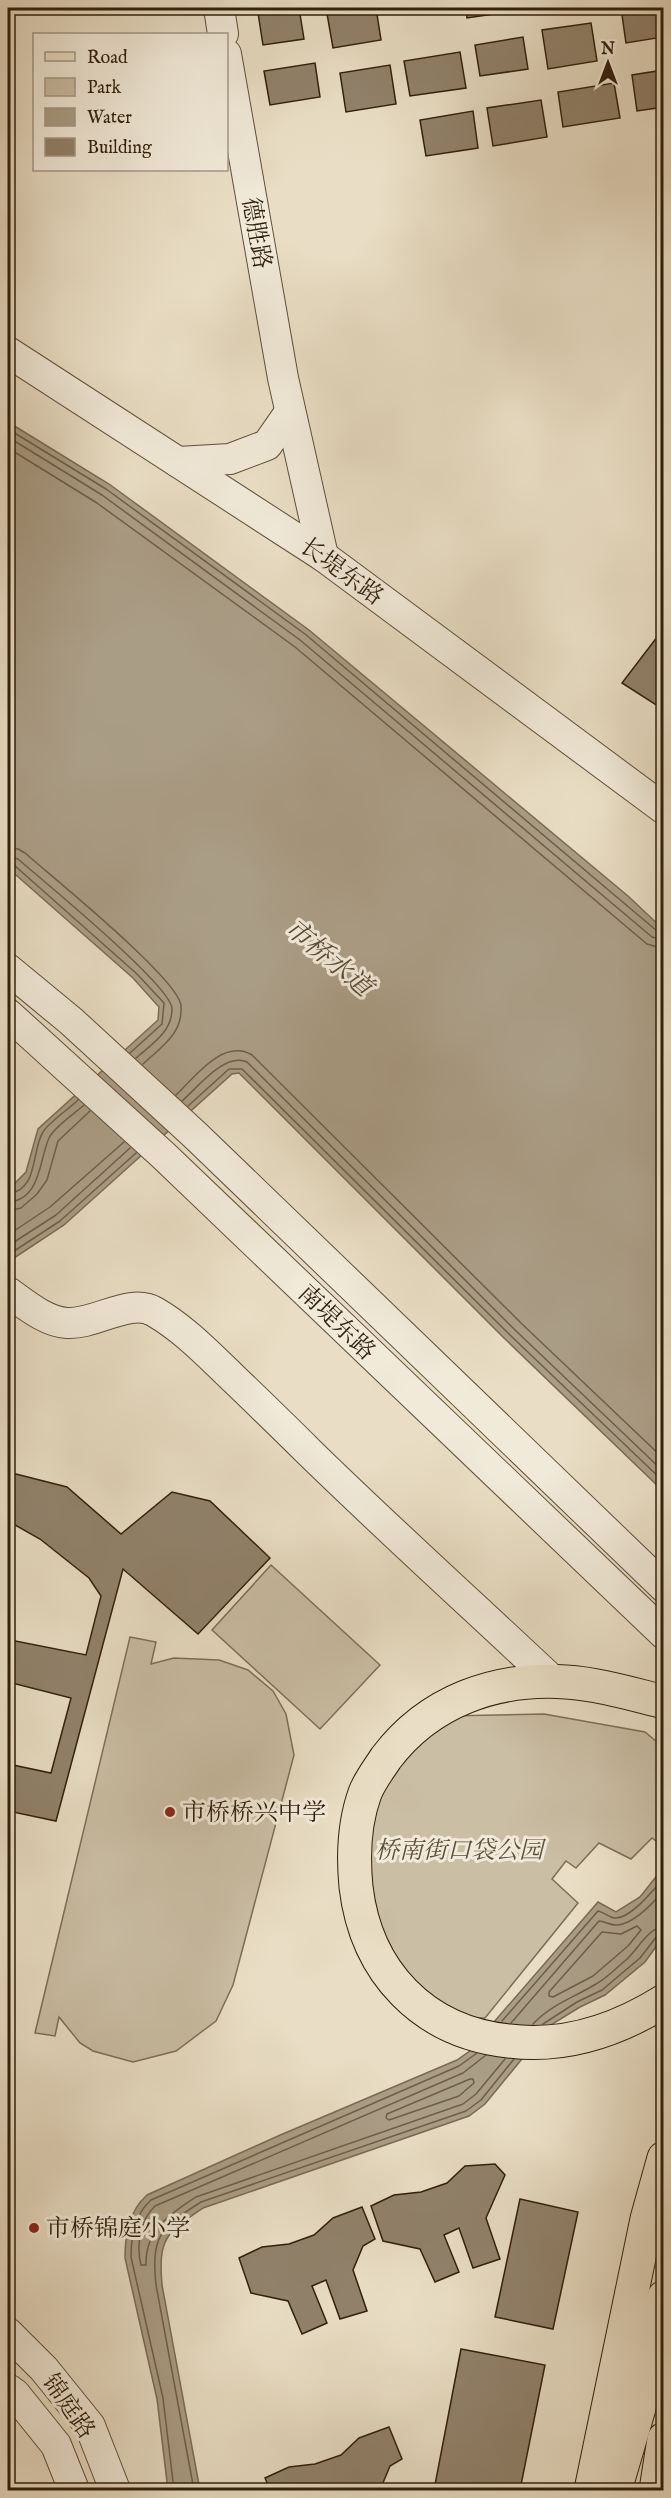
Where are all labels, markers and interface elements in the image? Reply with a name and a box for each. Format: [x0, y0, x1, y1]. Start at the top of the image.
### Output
legend [33, 33, 228, 171]
north arrow [578, 33, 638, 93]
text: N [600, 40, 615, 60]
text: Road [87, 47, 128, 70]
text: Park [87, 77, 122, 100]
text: Water [87, 107, 132, 130]
text: Building [87, 137, 152, 160]
street label: 德胜路 [234, 195, 277, 271]
street label: 长堤东路 [293, 531, 389, 613]
water label: 市桥水道 [278, 912, 382, 1007]
street label: 南堤东路 [291, 1279, 381, 1368]
place label: 市桥桥兴中学 [182, 1798, 326, 1829]
marker: 市桥桥兴中学 [163, 1805, 177, 1819]
park label: 桥南街口袋公园 [375, 1836, 547, 1867]
place label: 市桥锦庭小学 [46, 2214, 190, 2245]
marker: 市桥锦庭小学 [27, 2221, 41, 2235]
street label: 锦庭路 [34, 2368, 101, 2445]

